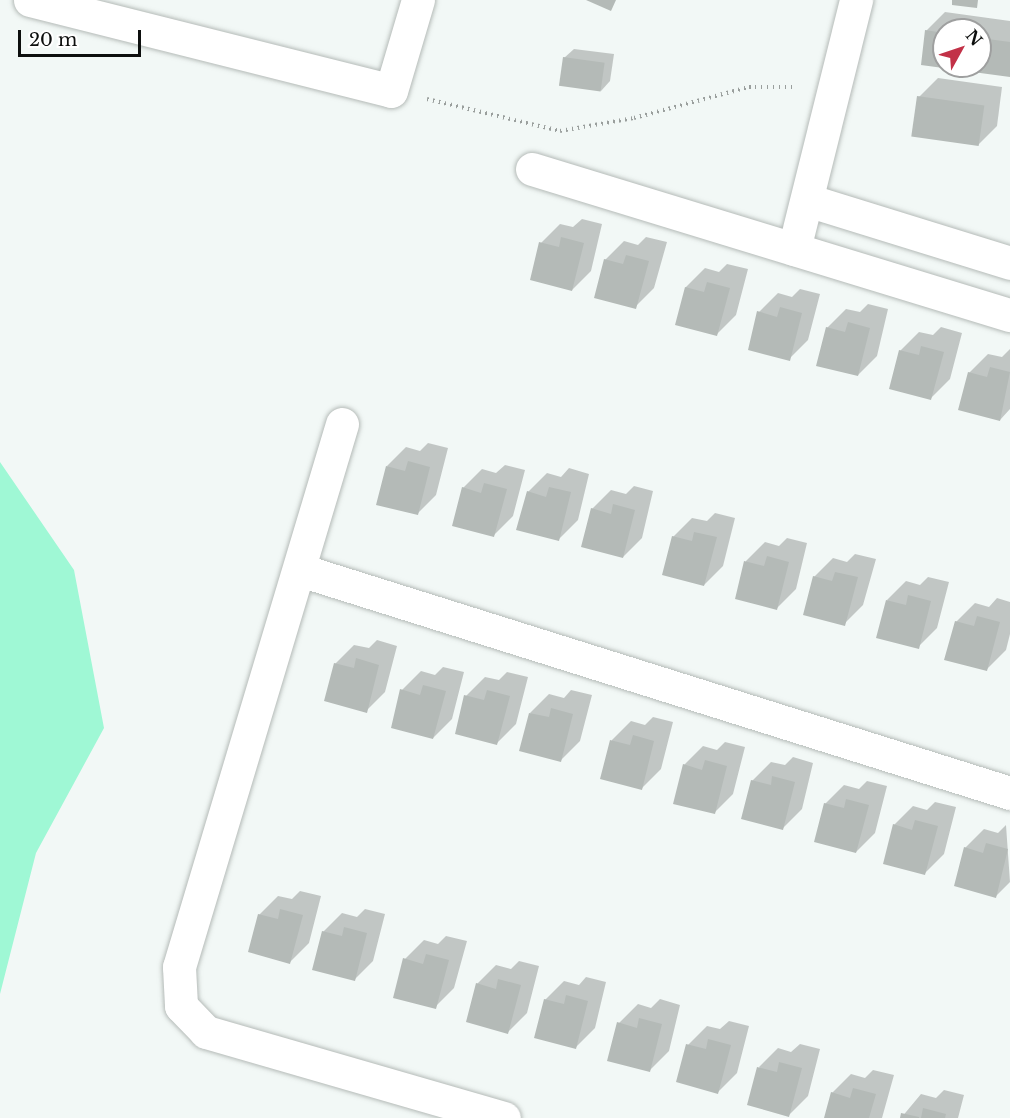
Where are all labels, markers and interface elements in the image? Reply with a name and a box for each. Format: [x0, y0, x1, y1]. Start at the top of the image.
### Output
scale bar [21, 18, 144, 56]
north arrow [932, 18, 992, 78]
text: N [962, 26, 987, 50]
text: 20 m [29, 29, 77, 51]

